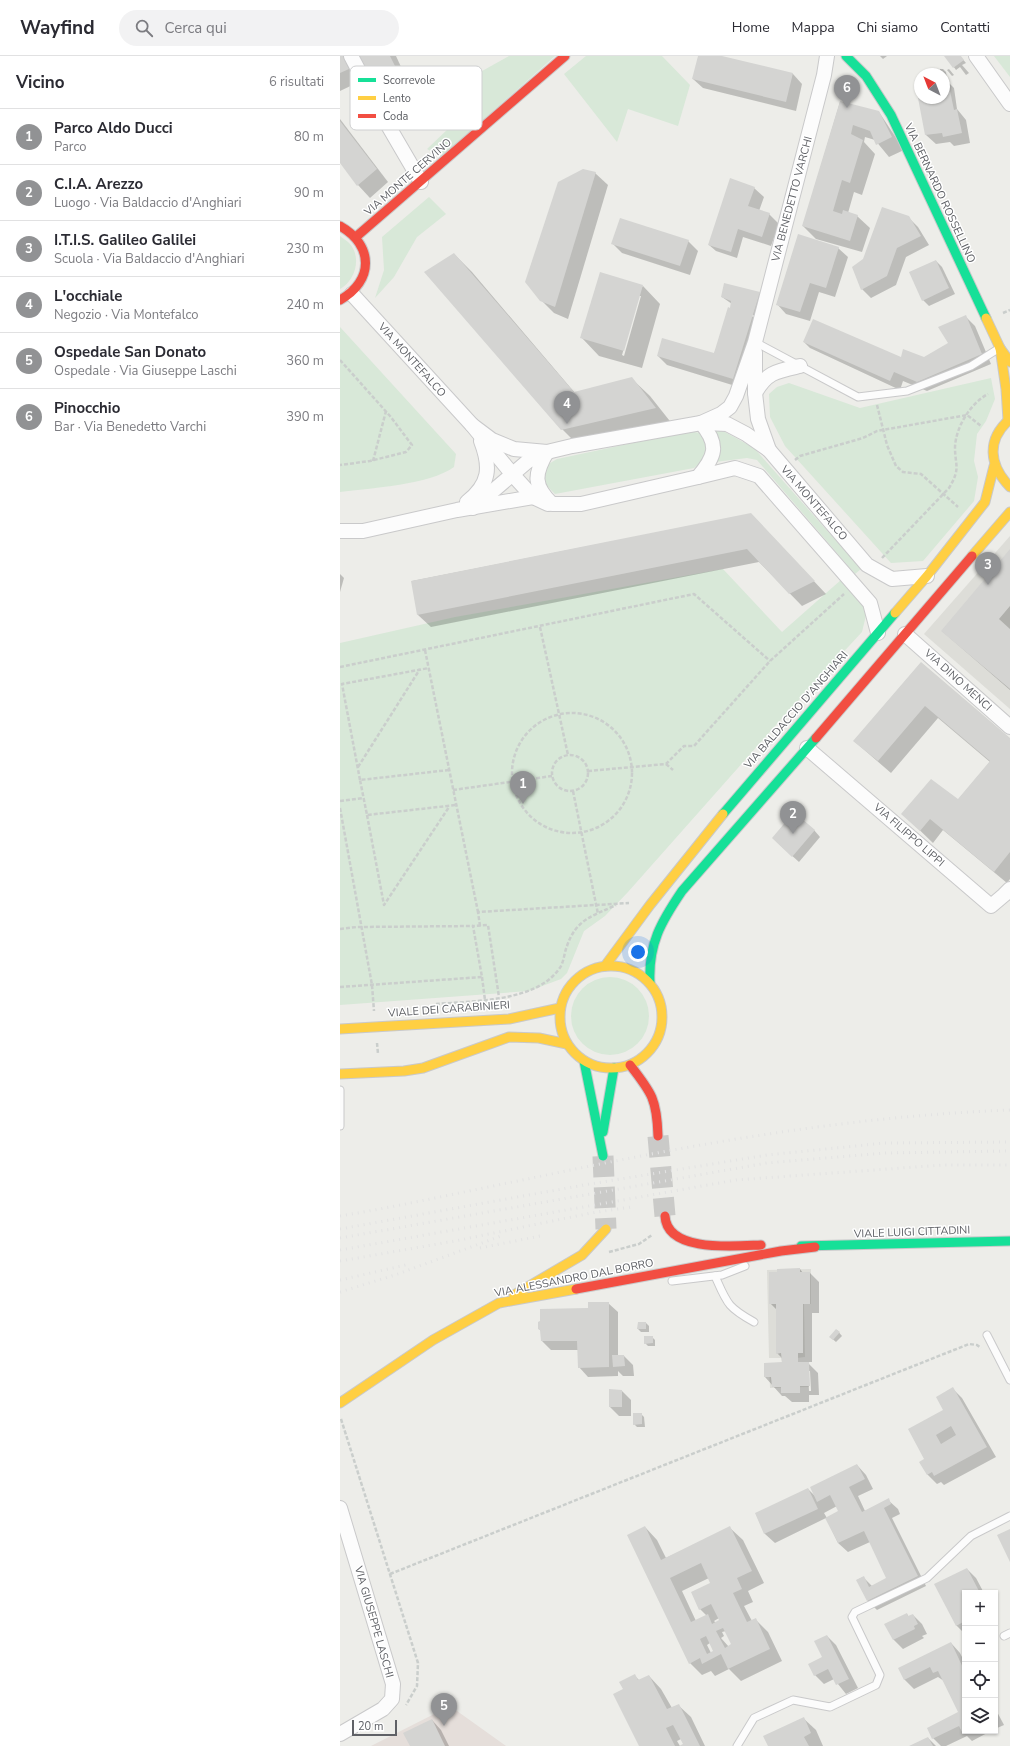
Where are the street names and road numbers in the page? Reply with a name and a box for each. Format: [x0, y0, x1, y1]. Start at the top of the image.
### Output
street label: VIA BERNARDO ROSSELLINO [901, 120, 979, 265]
street label: VIA MONTE CERVINO [360, 135, 455, 220]
street label: VIA BENEDETTO VARCHI [768, 135, 816, 264]
street label: VIA MONTEFALCO [374, 319, 449, 400]
street label: VIA MONTEFALCO [777, 462, 851, 544]
street label: VIA DINO MENCI [920, 645, 995, 714]
street label: VIA BALDACCIO D'ANGHIARI [740, 648, 851, 773]
street label: VIA FILIPPO LIPPI [870, 799, 948, 870]
street label: VIALE DEI CARABINIERI [387, 997, 510, 1021]
street label: VIALE LUIGI CITTADINI [853, 1222, 970, 1242]
street label: VIA ALESSANDRO DAL BORRO [492, 1255, 655, 1301]
street label: VIA GIUSEPPE LASCHI [351, 1563, 397, 1680]

